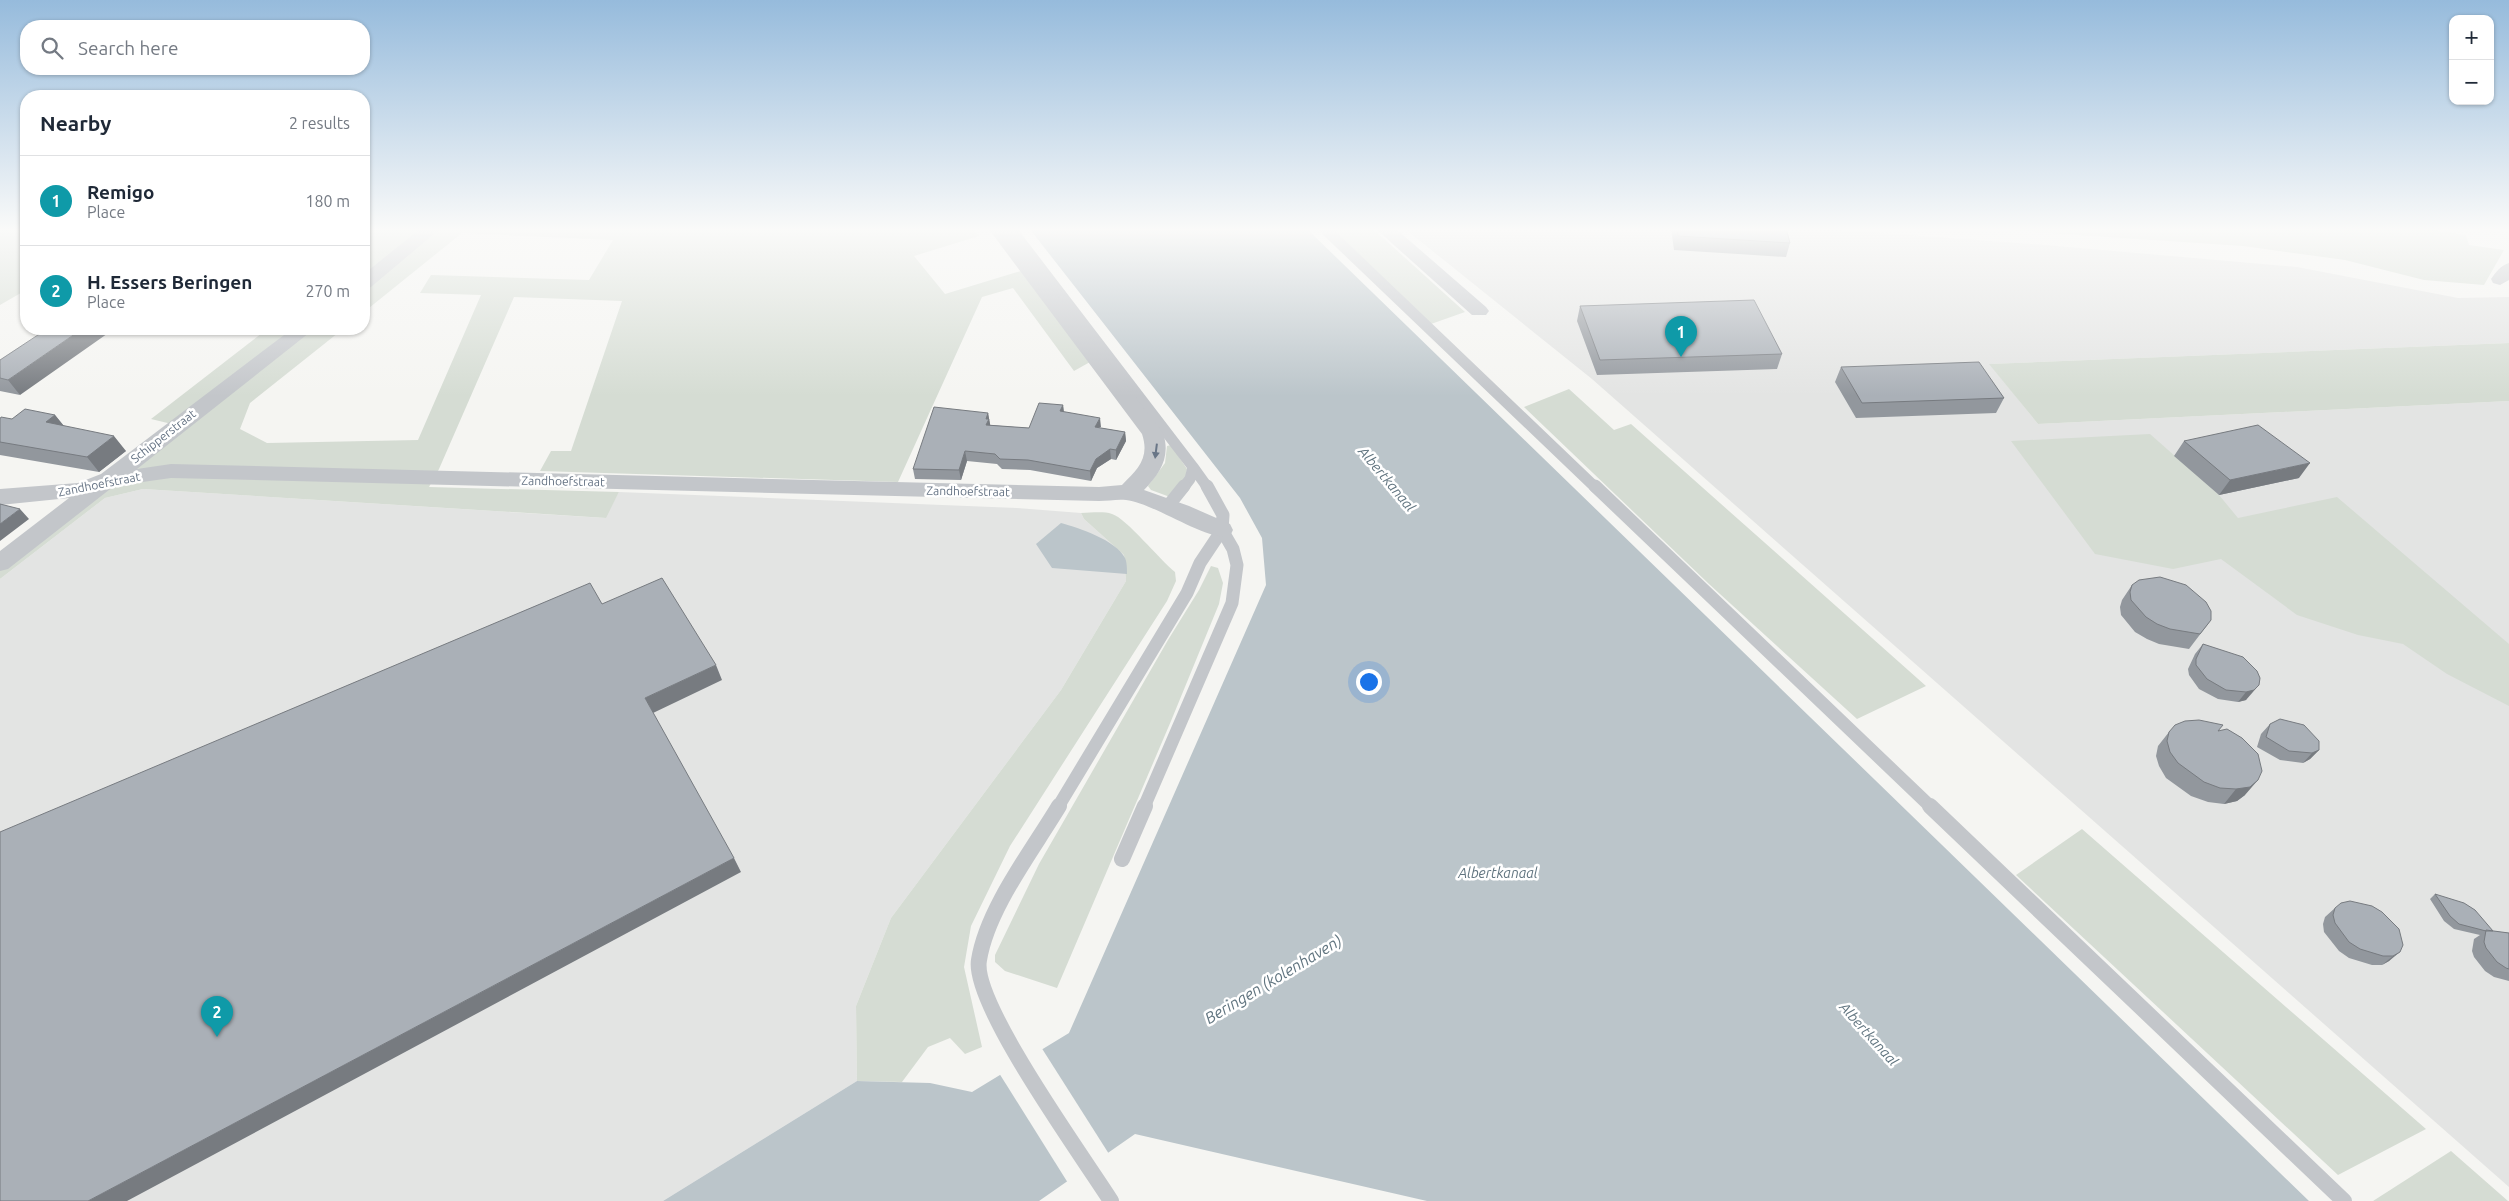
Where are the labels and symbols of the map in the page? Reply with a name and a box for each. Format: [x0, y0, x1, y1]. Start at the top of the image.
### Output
pin: 1 [1665, 316, 1697, 357]
street label: Schipperstraat [128, 407, 198, 465]
one-way arrow [1152, 443, 1160, 459]
water label: Albertkanaal [1355, 443, 1419, 515]
street label: Zandhoefstraat [57, 470, 141, 498]
street label: Zandhoefstraat [521, 474, 605, 488]
street label: Zandhoefstraat [926, 484, 1010, 498]
your location [1356, 669, 1382, 695]
water label: Albertkanaal [1457, 865, 1538, 881]
water label: Beringen (kolenhaven) [1201, 931, 1345, 1028]
pin: 2 [201, 996, 233, 1037]
water label: Albertkanaal [1836, 998, 1902, 1069]

